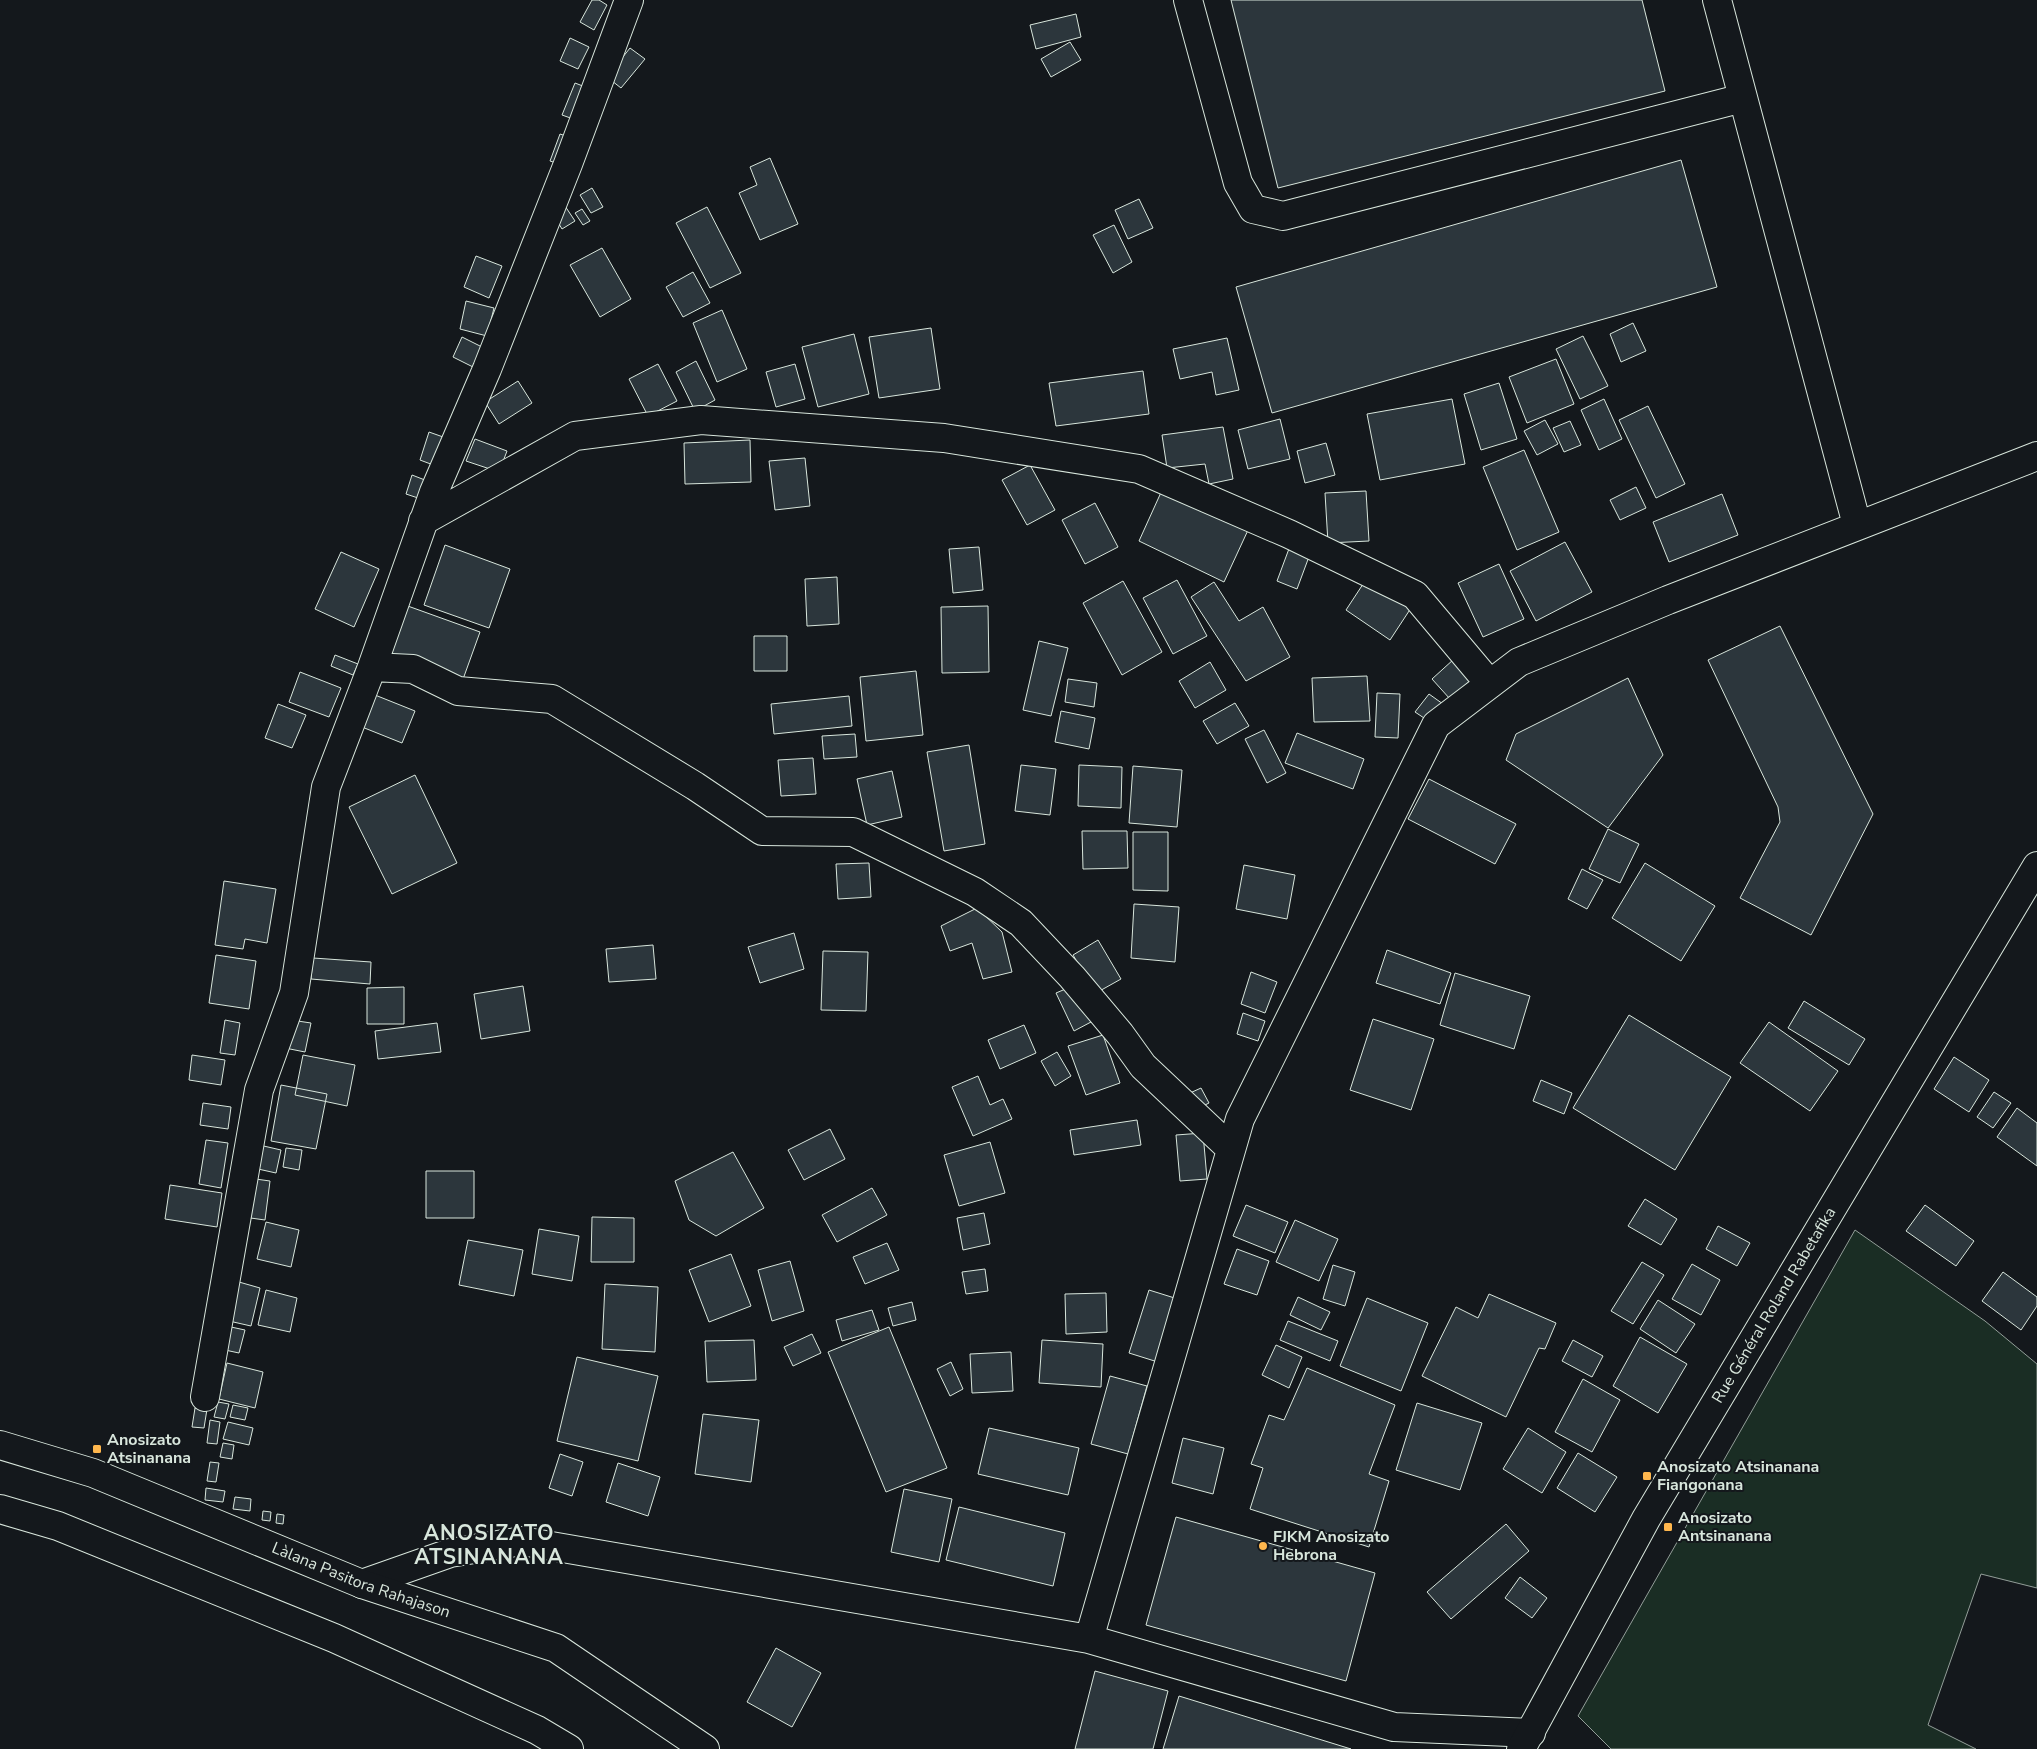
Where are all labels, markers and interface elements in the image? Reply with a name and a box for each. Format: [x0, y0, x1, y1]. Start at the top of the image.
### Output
street label: Rue Général Roland Rabetafika [1707, 1203, 1841, 1407]
place label: Anosizato Atsinanana [107, 1429, 191, 1469]
marker: Anosizato Atsinanana [91, 1443, 103, 1455]
place label: Anosizato Atsinanana Fiangonana [1657, 1456, 1819, 1496]
marker: Anosizato Atsinanana Fiangonana [1641, 1470, 1653, 1482]
place label: Anosizato Antsinanana [1678, 1507, 1772, 1547]
district label: ANOSIZATO ATSINANANA [414, 1519, 564, 1571]
marker: Anosizato Antsinanana [1662, 1521, 1674, 1533]
place label: FJKM Anosizato Hebrona [1273, 1526, 1390, 1566]
street label: Làlana Pasitora Rahajason [268, 1537, 453, 1623]
marker: FJKM Anosizato Hebrona [1257, 1540, 1269, 1552]

